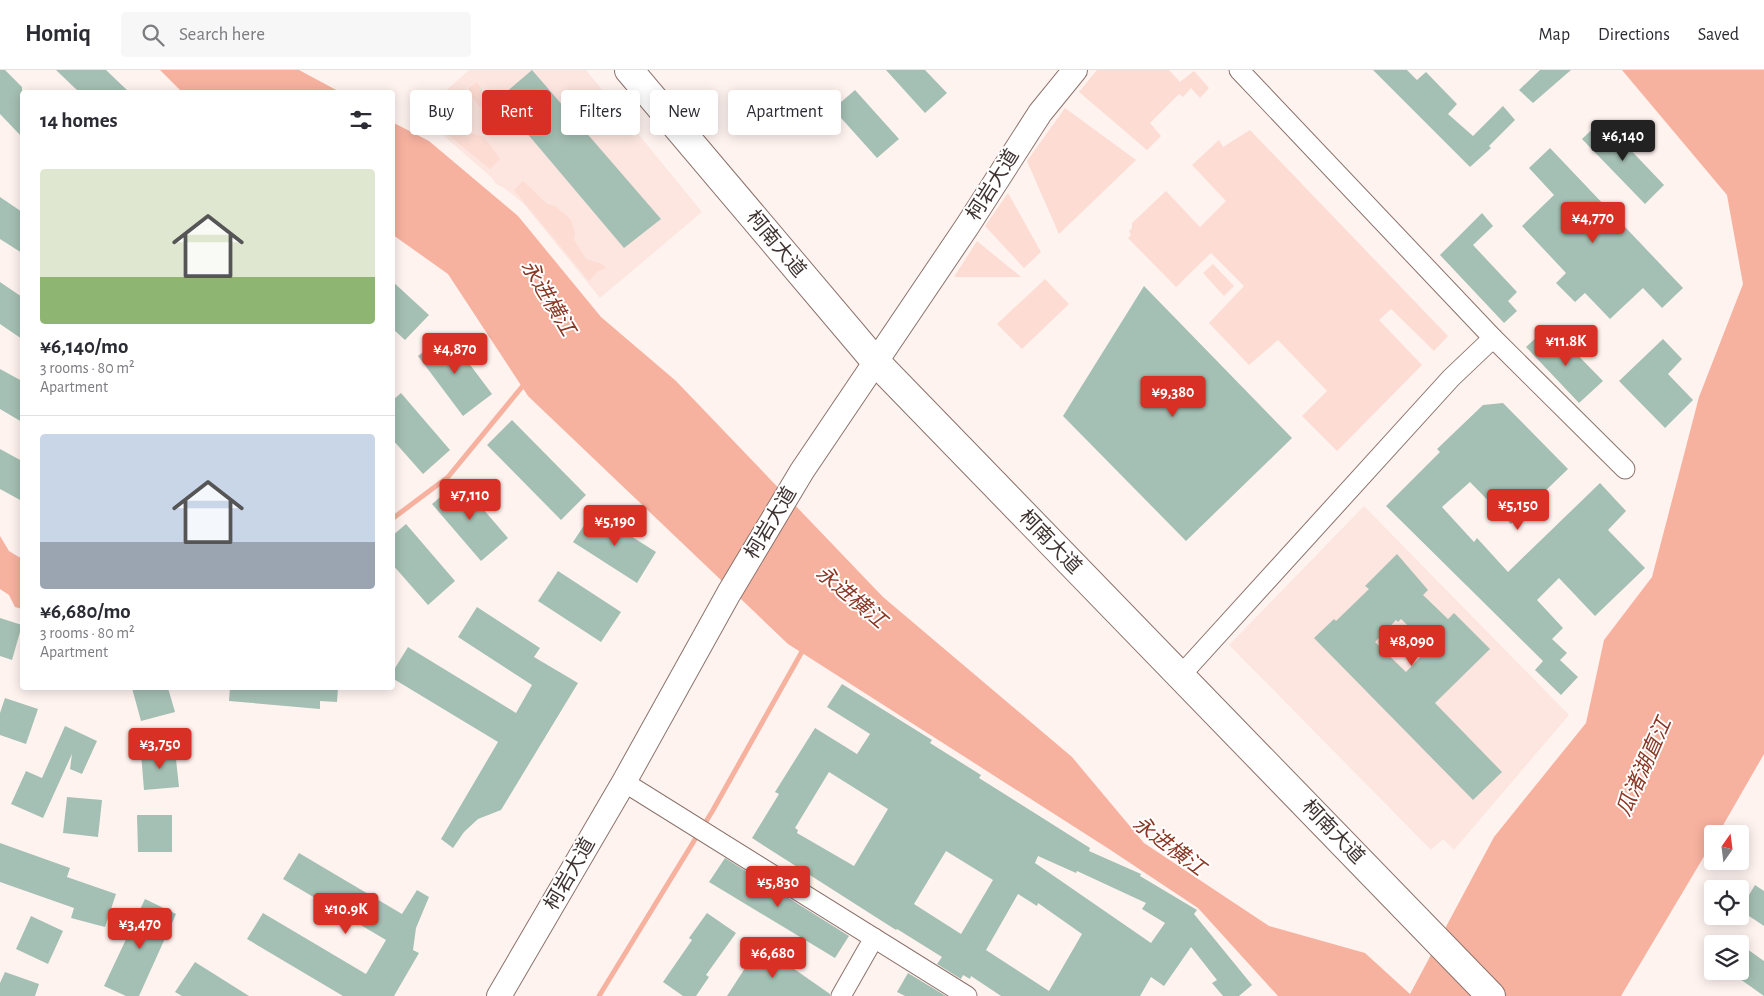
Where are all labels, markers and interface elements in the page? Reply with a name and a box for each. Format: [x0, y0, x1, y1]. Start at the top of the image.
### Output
search box [121, 12, 471, 57]
icon: search [139, 21, 167, 49]
text: Homiq [25, 22, 91, 46]
text: Search here [179, 25, 265, 44]
text: Map [1539, 26, 1570, 44]
text: Directions [1598, 26, 1670, 44]
text: Saved [1698, 26, 1739, 44]
chip: Buy [410, 90, 472, 135]
chip: Rent [482, 90, 551, 135]
chip: Filters [561, 90, 640, 135]
chip: New [650, 90, 718, 135]
chip: Apartment [728, 90, 841, 135]
icon: filters [347, 106, 375, 134]
text: 14 homes [40, 110, 118, 131]
pin: ¥6,140 [1582, 119, 1664, 162]
text: ¥6,140 [1602, 128, 1644, 144]
street label: 柯岩大道 [962, 145, 1023, 224]
icon: home [163, 201, 253, 291]
pin: ¥4,770 [1552, 202, 1634, 244]
street label: 柯南大道 [743, 206, 810, 281]
text: ¥4,770 [1572, 210, 1614, 226]
water label: 永进横江 [517, 256, 581, 341]
pin: ¥11.8K [1525, 324, 1607, 367]
pin: ¥4,870 [414, 332, 496, 375]
text: ¥11.8K [1546, 333, 1586, 349]
text: ¥6,140/mo [40, 336, 128, 357]
text: ¥4,870 [433, 341, 477, 357]
text: 3 rooms · 80 m² [40, 360, 135, 376]
pin: ¥9,380 [1132, 376, 1214, 418]
text: Apartment [40, 379, 108, 395]
text: ¥9,380 [1152, 384, 1194, 400]
icon: home [163, 467, 253, 557]
pin: ¥7,110 [429, 478, 511, 521]
street label: 柯岩大道 [741, 483, 800, 562]
text: ¥7,110 [451, 487, 489, 503]
pin: ¥5,150 [1477, 488, 1559, 531]
text: ¥5,150 [1498, 497, 1538, 513]
pin: ¥5,190 [574, 504, 656, 547]
street label: 柯南大道 [1015, 506, 1086, 578]
text: ¥5,190 [595, 513, 635, 529]
water label: 永进横江 [812, 561, 892, 633]
text: ¥6,680/mo [40, 601, 131, 622]
pin: ¥8,090 [1371, 624, 1453, 667]
text: 3 rooms · 80 m² [40, 625, 135, 641]
text: ¥8,090 [1390, 633, 1434, 649]
text: Apartment [40, 644, 108, 660]
water label: 瓜渚湖直江 [1612, 713, 1676, 819]
pin: ¥3,750 [119, 728, 201, 770]
text: ¥3,750 [139, 736, 181, 752]
street label: 柯南大道 [1298, 796, 1369, 868]
water label: 永进横江 [1129, 812, 1211, 881]
north arrow [1704, 825, 1749, 870]
map controls [1704, 825, 1749, 980]
street label: 柯岩大道 [540, 834, 599, 914]
pin: ¥5,830 [737, 866, 819, 908]
text: ¥5,830 [757, 874, 799, 890]
button: locate [1704, 880, 1749, 925]
pin: ¥10.9K [305, 892, 387, 935]
text: ¥10.9K [324, 901, 368, 917]
pin: ¥3,470 [99, 908, 181, 950]
text: ¥3,470 [119, 916, 161, 932]
button: layers [1704, 935, 1749, 980]
pin: ¥6,680 [732, 936, 814, 979]
text: ¥6,680 [751, 945, 795, 961]

